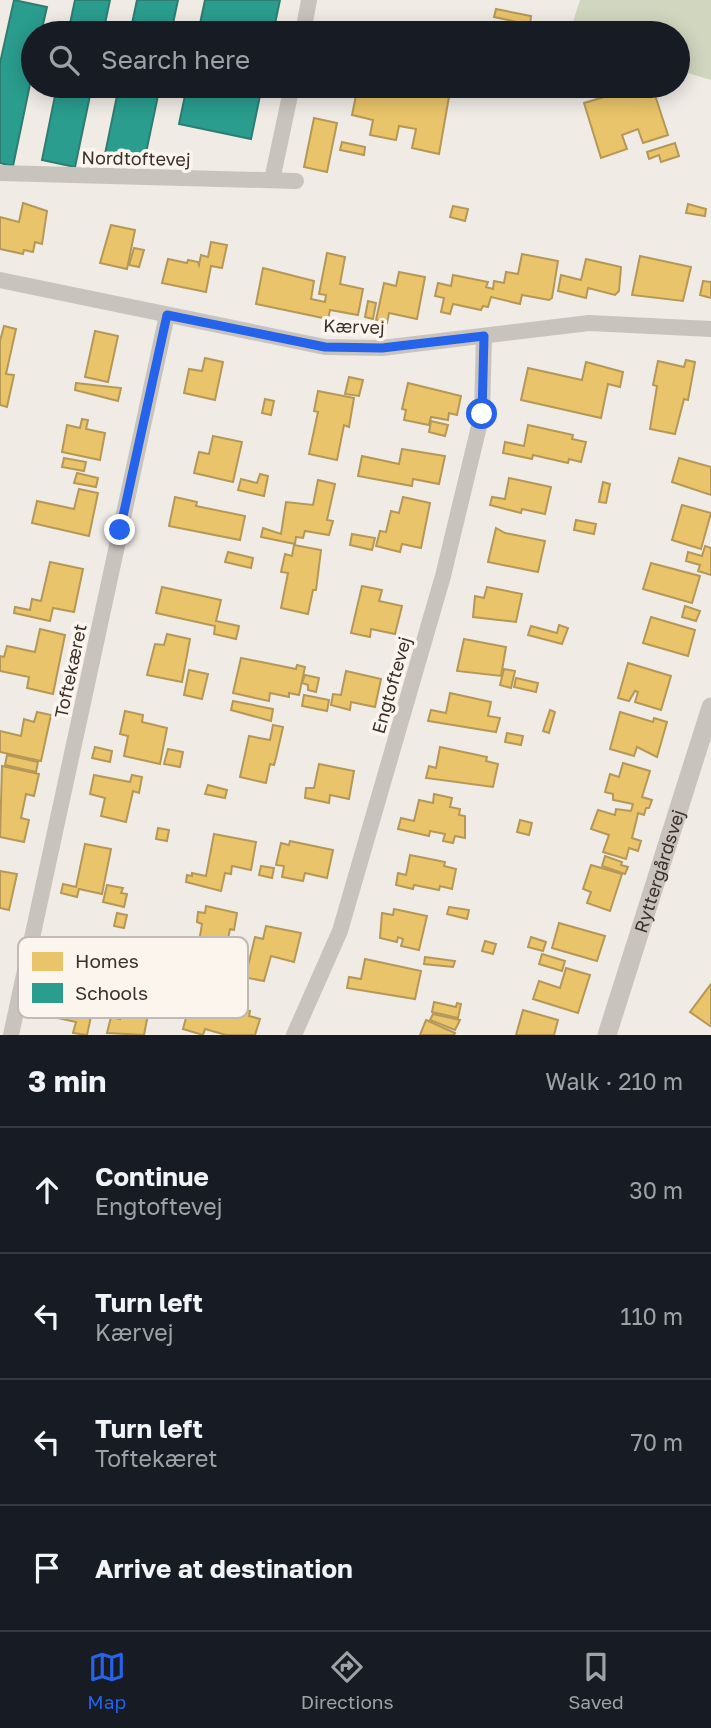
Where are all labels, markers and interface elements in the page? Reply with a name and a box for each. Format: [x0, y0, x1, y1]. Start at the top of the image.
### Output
search box [21, 21, 690, 98]
icon: search [45, 41, 83, 79]
text: Search here [101, 44, 250, 75]
street label: Nordtoftevej [81, 146, 191, 170]
street label: Kærvej [323, 314, 385, 338]
route start [466, 398, 497, 429]
route end [104, 514, 135, 545]
street label: Toftekæret [49, 622, 91, 720]
street label: Engtoftevej [367, 634, 415, 736]
street label: Ryttergårdsvej [629, 807, 689, 935]
legend [18, 937, 248, 1018]
text: Homes [75, 949, 139, 972]
text: Schools [75, 981, 148, 1004]
text: 3 min [28, 1063, 106, 1099]
text: Walk · 210 m [545, 1067, 683, 1095]
text: Continue [95, 1161, 209, 1192]
icon: ahead [28, 1171, 66, 1209]
text: 30 m [629, 1176, 683, 1204]
text: Engtoftevej [95, 1192, 223, 1220]
text: Turn left [95, 1287, 203, 1318]
icon: left [28, 1297, 66, 1335]
text: 110 m [620, 1302, 683, 1330]
text: Kærvej [95, 1318, 174, 1346]
text: Turn left [95, 1413, 203, 1444]
icon: left [28, 1423, 66, 1461]
text: 70 m [630, 1428, 683, 1456]
text: Toftekæret [95, 1444, 217, 1472]
icon: arrive [28, 1549, 66, 1587]
text: Arrive at destination [95, 1553, 353, 1584]
tab: Map [87, 1648, 126, 1713]
tab: Directions [301, 1648, 394, 1713]
tab: Saved [568, 1648, 624, 1713]

